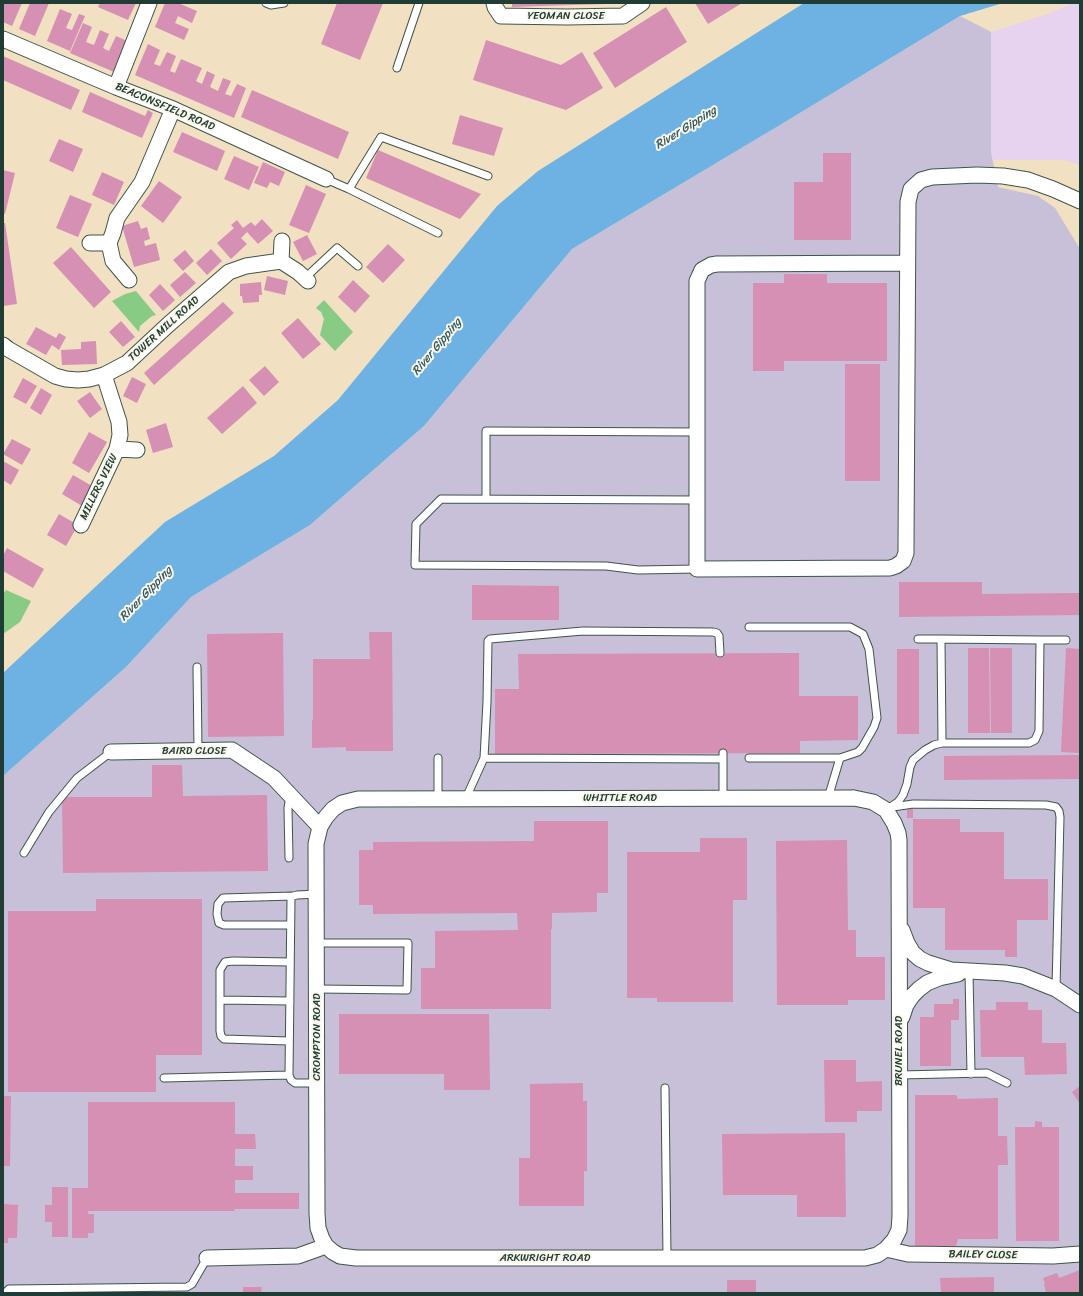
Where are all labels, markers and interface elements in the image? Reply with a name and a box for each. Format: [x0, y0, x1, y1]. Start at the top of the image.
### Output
street label: YEOMAN CLOSE [528, 9, 604, 23]
street label: BEACONSFIELD ROAD [113, 80, 217, 134]
water label: River Gipping [653, 103, 719, 153]
street label: TOWER MILL ROAD [126, 294, 202, 364]
water label: River Gipping [409, 316, 465, 378]
street label: MILLERS VIEW [77, 452, 121, 522]
water label: River Gipping [117, 564, 175, 624]
street label: BAIRD CLOSE [162, 744, 226, 758]
street label: WHITTLE ROAD [583, 791, 657, 805]
street label: CROMPTON ROAD [310, 993, 324, 1081]
street label: BRUNEL ROAD [892, 1016, 906, 1086]
street label: BAILEY CLOSE [949, 1248, 1017, 1262]
street label: ARKWRIGHT ROAD [500, 1251, 590, 1265]

